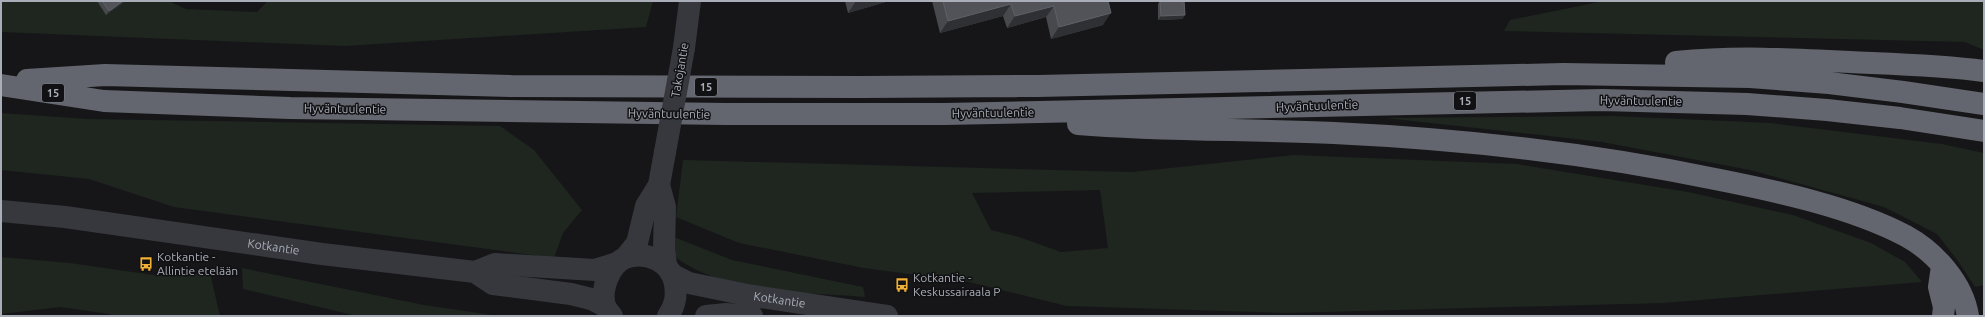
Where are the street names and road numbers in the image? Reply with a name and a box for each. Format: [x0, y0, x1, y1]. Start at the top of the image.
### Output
street label: Takojantie [668, 42, 691, 98]
road number: 15 [695, 78, 717, 96]
road number: 15 [42, 84, 64, 102]
road number: 15 [1454, 92, 1476, 110]
street label: Hyväntuulentie [1600, 93, 1682, 108]
street label: Hyväntuulentie [1276, 98, 1358, 113]
street label: Hyväntuulentie [304, 101, 386, 116]
street label: Hyväntuulentie [952, 105, 1034, 120]
street label: Hyväntuulentie [628, 106, 710, 121]
street label: Kotkantie [247, 236, 300, 257]
street label: Kotkantie [753, 289, 806, 310]

